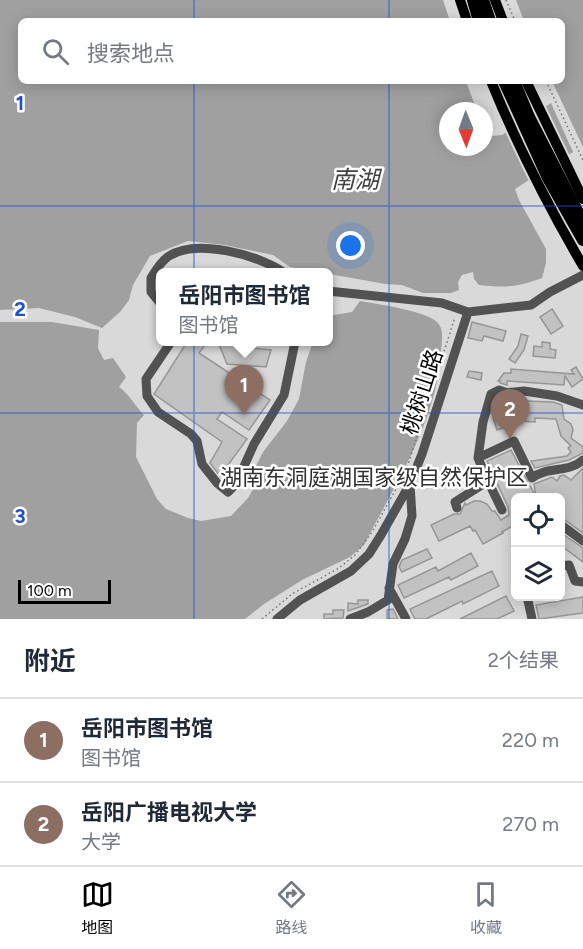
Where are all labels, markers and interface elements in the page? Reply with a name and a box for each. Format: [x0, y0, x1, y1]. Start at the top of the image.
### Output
search box [18, 18, 565, 84]
icon: search [39, 35, 72, 68]
text: 搜索地点 [87, 40, 175, 67]
text: 1 [16, 91, 24, 115]
north arrow [439, 102, 493, 156]
water label: 南湖 [331, 165, 383, 194]
your location [336, 231, 365, 260]
popup [156, 268, 333, 346]
text: 岳阳市图书馆 [178, 282, 311, 309]
text: 2 [14, 297, 26, 321]
text: 图书馆 [178, 313, 238, 337]
street label: 桃树山路 [396, 346, 448, 438]
pin: 1 [224, 366, 264, 415]
pin: 2 [490, 390, 530, 439]
park label: 湖南东洞庭湖国家级自然保护区 [220, 464, 528, 491]
map controls [511, 493, 565, 601]
button: locate [511, 493, 565, 547]
text: 3 [14, 504, 26, 528]
button: layers [511, 547, 565, 601]
scale bar [18, 577, 111, 604]
text: 100 m [27, 581, 72, 600]
text: 附近 [24, 645, 76, 677]
text: 2个结果 [488, 648, 559, 672]
text: 岳阳市图书馆 [81, 715, 213, 742]
text: 1 [39, 728, 48, 752]
text: 220 m [502, 728, 559, 752]
text: 图书馆 [81, 746, 141, 770]
text: 岳阳广播电视大学 [81, 799, 257, 826]
text: 2 [38, 812, 49, 836]
text: 270 m [502, 812, 559, 836]
text: 大学 [81, 830, 121, 854]
tab: 地图 [81, 878, 114, 938]
tab: 路线 [275, 878, 308, 938]
tab: 收藏 [469, 878, 502, 938]

